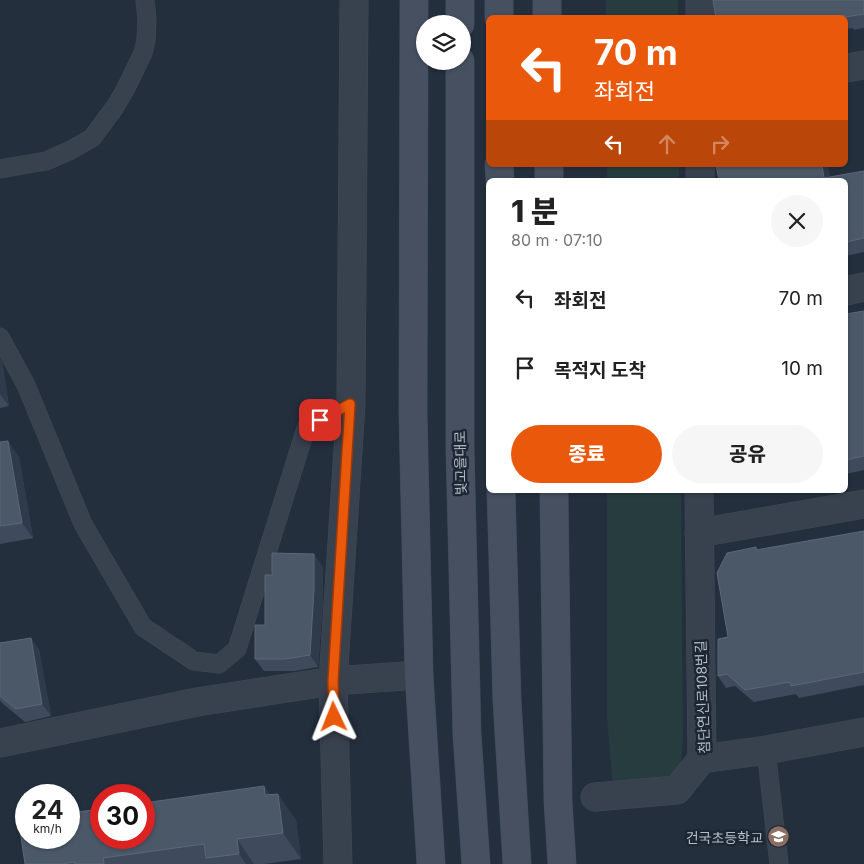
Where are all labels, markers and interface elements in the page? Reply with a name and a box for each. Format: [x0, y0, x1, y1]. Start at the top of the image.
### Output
map controls [416, 15, 471, 70]
button: layers [416, 15, 471, 70]
text: 70 m [594, 31, 678, 73]
icon: left [511, 35, 576, 100]
text: 좌회전 [594, 78, 655, 104]
icon: left [600, 130, 628, 158]
icon: ahead [653, 130, 681, 158]
icon: right [706, 130, 734, 158]
text: 1 분 [511, 193, 558, 229]
button: close [771, 195, 823, 247]
text: 80 m · 07:10 [511, 230, 603, 250]
icon: left [511, 284, 539, 312]
text: 70 m [779, 287, 823, 310]
text: 좌회전 [554, 289, 606, 312]
icon: arrive [511, 354, 539, 382]
text: 10 m [781, 357, 823, 380]
text: 목적지 도착 [554, 359, 646, 382]
pin [299, 399, 341, 441]
icon: arrive [306, 406, 334, 434]
button: 종료 [511, 425, 662, 483]
button: 공유 [672, 425, 823, 483]
street label: 빛고을대로 [451, 431, 469, 495]
street label: 첨단연신로108번길 [692, 640, 712, 754]
position arrow [307, 690, 359, 742]
speed limit sign: 30 [90, 784, 155, 849]
text: 24 [31, 795, 64, 825]
text: km/h [33, 821, 62, 836]
school or university icon: 건국초등학교 [767, 825, 791, 849]
place label: 건국초등학교 [686, 829, 763, 846]

